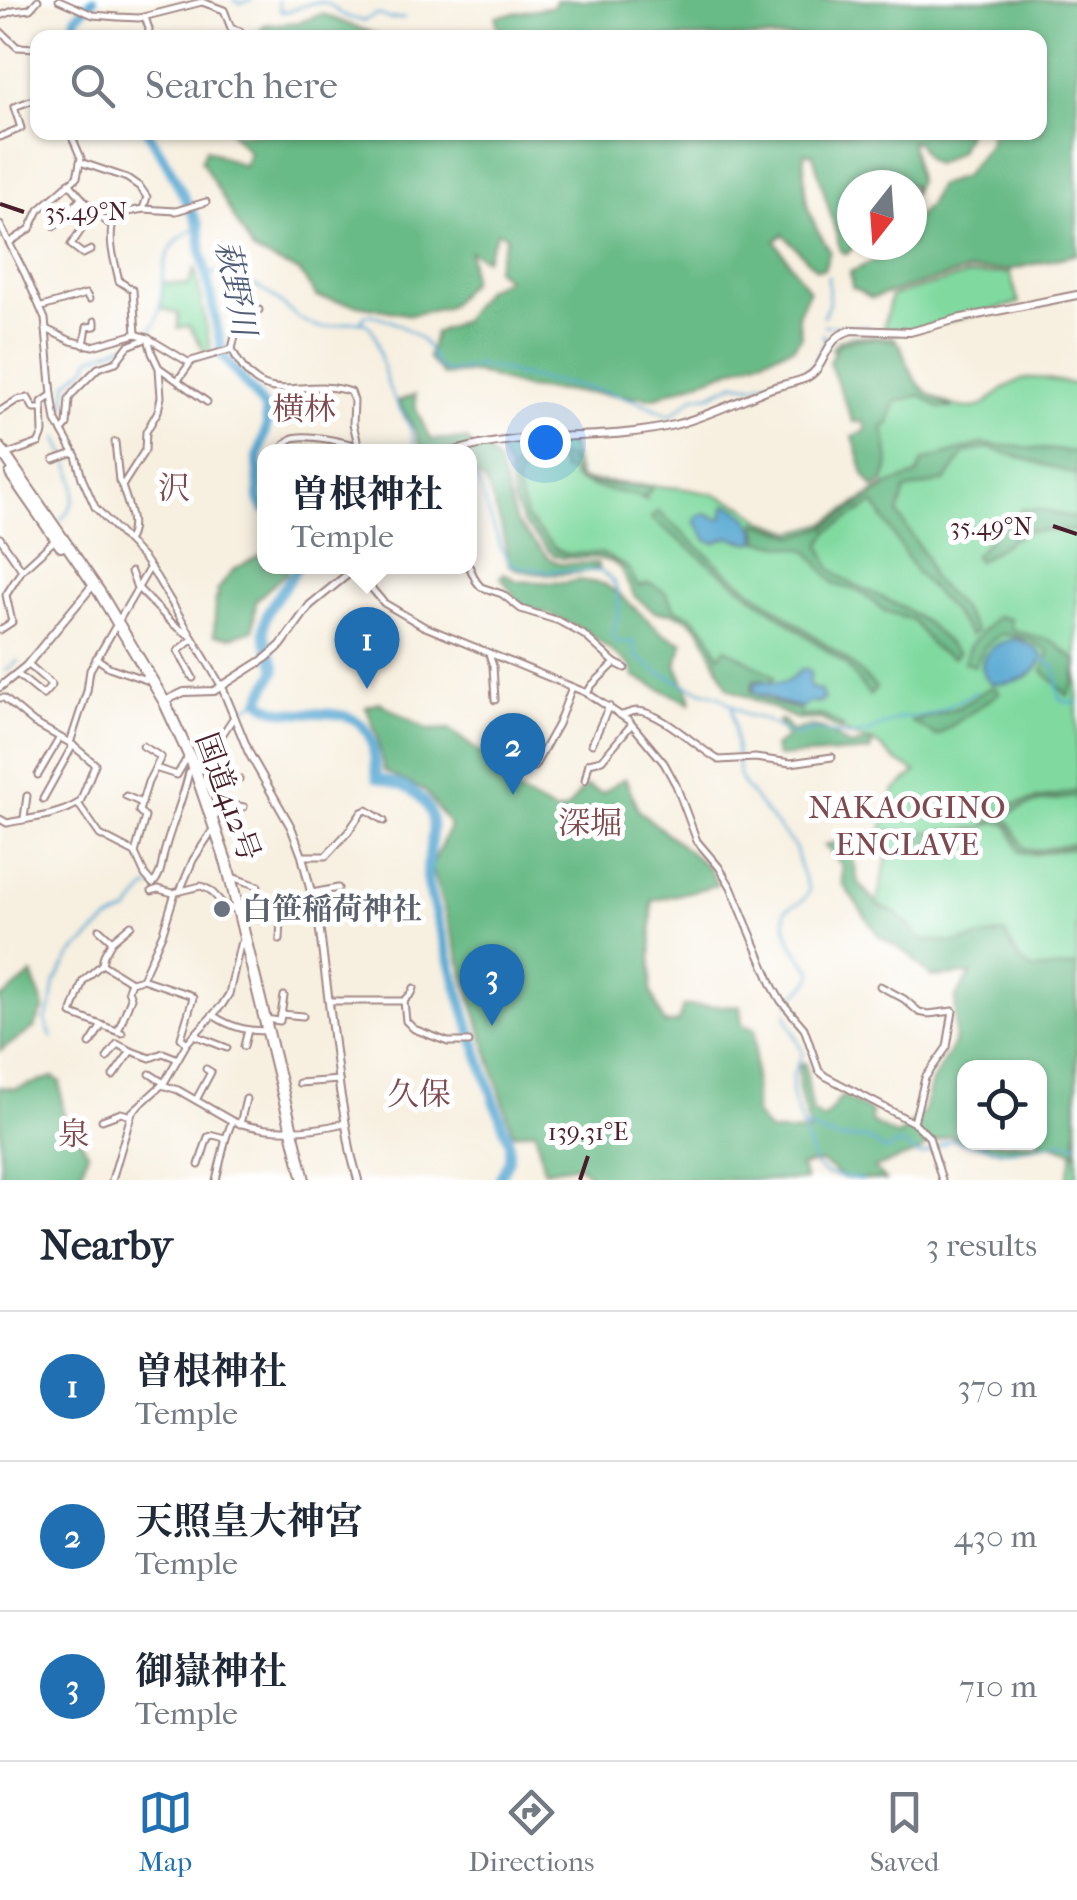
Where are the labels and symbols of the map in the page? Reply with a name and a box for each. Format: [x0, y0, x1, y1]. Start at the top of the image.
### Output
north arrow [837, 170, 927, 260]
text: 35.49°N [45, 197, 127, 226]
water label: 萩野川 [208, 237, 263, 342]
district label: 横林 [272, 391, 336, 428]
your location [520, 417, 571, 468]
district label: 沢 [158, 470, 190, 507]
text: 35.49°N [950, 512, 1032, 541]
pin: 1 [334, 606, 400, 689]
pin: 2 [480, 712, 546, 795]
street label: 国道412号 [188, 728, 267, 866]
district label: NAKAOGINO ENCLAVE [808, 789, 1006, 863]
district label: 深堀 [558, 805, 622, 842]
place label: 白笹稲荷神社 [242, 892, 422, 927]
marker: 白笹稲荷神社 [211, 898, 233, 920]
pin: 3 [460, 944, 524, 1026]
district label: 久保 [387, 1076, 451, 1113]
district label: 泉 [58, 1116, 90, 1153]
text: 139.31°E [548, 1117, 628, 1146]

